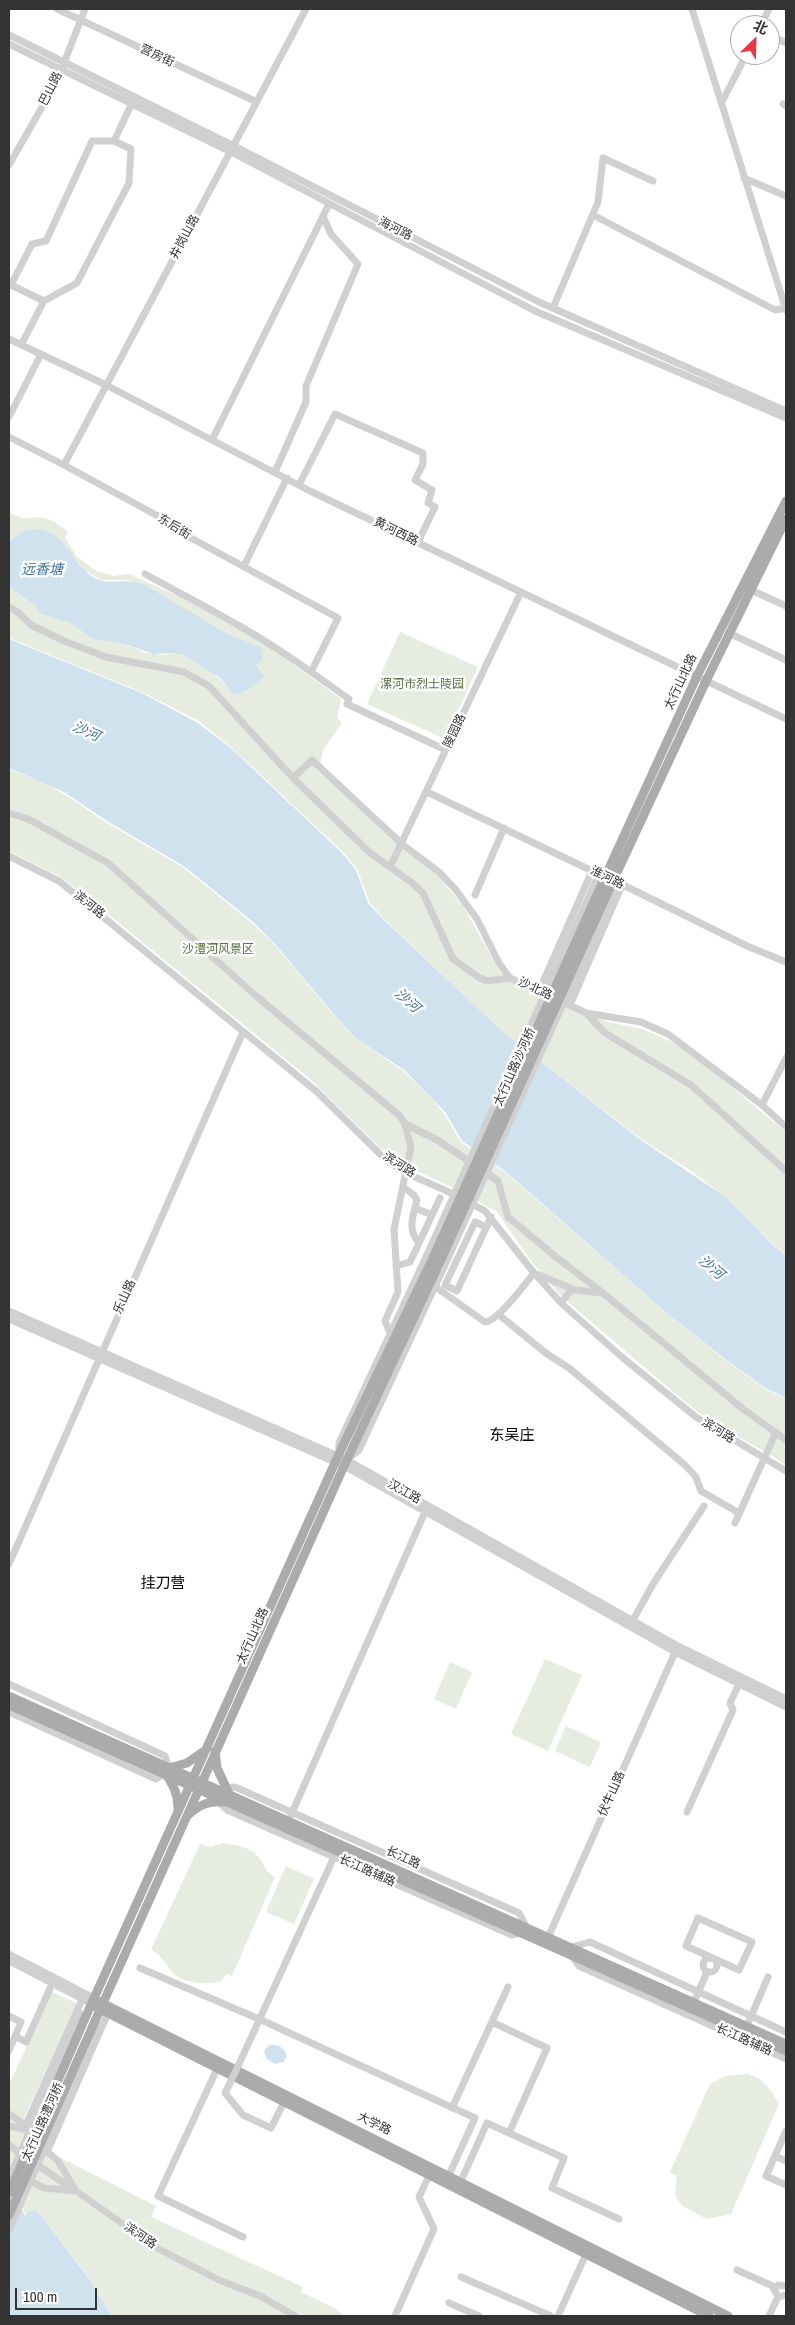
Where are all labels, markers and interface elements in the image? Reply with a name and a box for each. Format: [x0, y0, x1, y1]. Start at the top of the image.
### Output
north arrow [730, 15, 780, 65]
text: 北 [751, 16, 771, 38]
street label: 营房街 [138, 42, 176, 70]
street label: 巴山路 [36, 70, 66, 108]
street label: 井岗山路 [167, 212, 203, 262]
street label: 海河路 [376, 214, 414, 244]
street label: 东后街 [155, 511, 193, 543]
street label: 黄河西路 [371, 515, 421, 549]
water label: 远香塘 [21, 562, 63, 578]
street label: 太行山北路 [662, 652, 700, 712]
park label: 漯河市烈士陵园 [380, 678, 464, 692]
street label: 陵园路 [441, 712, 469, 750]
water label: 沙河 [70, 719, 102, 745]
street label: 淮河路 [588, 864, 626, 892]
street label: 滨河路 [70, 888, 108, 922]
park label: 沙澧河风景区 [182, 943, 254, 957]
street label: 沙北路 [516, 975, 554, 1003]
water label: 沙河 [391, 985, 423, 1017]
street label: 太行山路沙河桥 [491, 1026, 539, 1108]
street label: 滨河路 [380, 1149, 418, 1181]
water label: 沙河 [695, 1253, 727, 1283]
street label: 乐山路 [111, 1278, 139, 1316]
street label: 滨河路 [699, 1415, 737, 1447]
district label: 东吴庄 [490, 1427, 534, 1445]
street label: 汉江路 [385, 1477, 423, 1507]
district label: 挂刀营 [141, 1575, 185, 1593]
street label: 太行山北路 [234, 1606, 272, 1666]
street label: 伏牛山路 [596, 1769, 628, 1819]
street label: 长江路 [384, 1844, 422, 1872]
street label: 长江路辅路 [337, 1852, 397, 1890]
street label: 长江路辅路 [714, 2021, 774, 2059]
street label: 太行山路澧河桥 [19, 2081, 67, 2163]
street label: 大学路 [355, 2110, 393, 2138]
street label: 滨河路 [121, 2220, 159, 2252]
scale bar [18, 2278, 100, 2310]
text: 100 m [23, 2286, 57, 2307]

